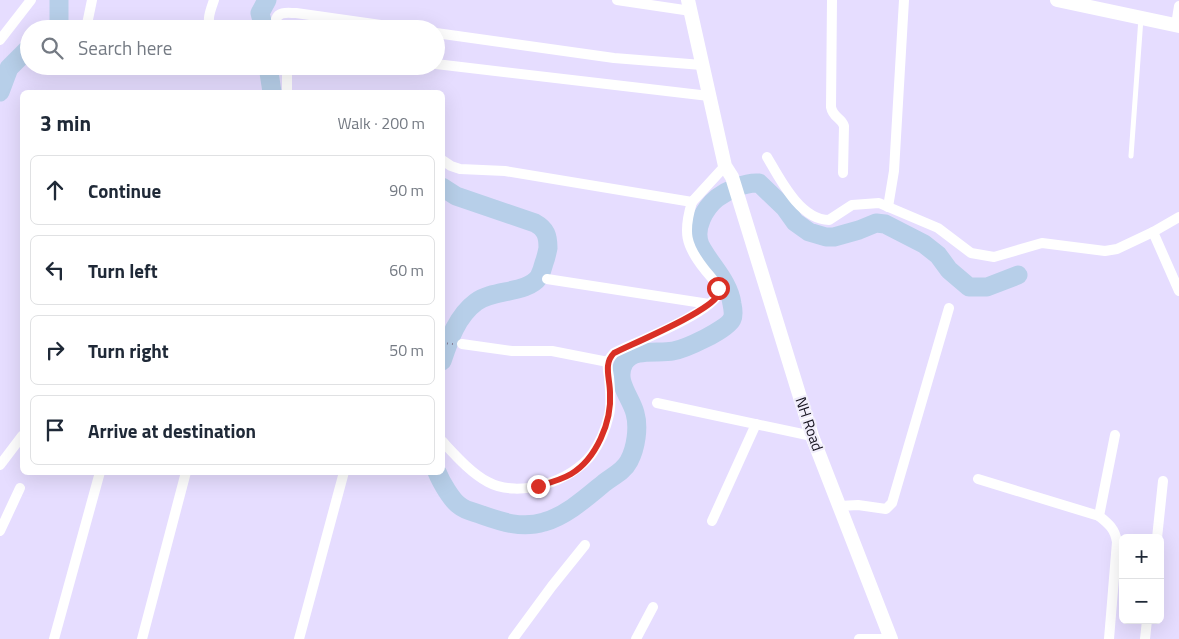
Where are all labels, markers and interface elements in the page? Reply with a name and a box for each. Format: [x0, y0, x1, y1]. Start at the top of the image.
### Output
search box [20, 20, 445, 75]
text: Search here [78, 33, 172, 62]
icon: search [38, 34, 66, 62]
text: 3 min [40, 107, 91, 139]
text: Walk · 200 m [337, 111, 425, 135]
icon: ahead [41, 176, 69, 204]
text: Continue [88, 176, 161, 205]
text: 90 m [389, 178, 424, 202]
icon: left [41, 256, 69, 284]
text: Turn left [88, 256, 158, 285]
text: 60 m [389, 258, 424, 282]
route start [707, 277, 730, 300]
icon: right [41, 336, 69, 364]
text: Turn right [88, 336, 169, 365]
text: 50 m [389, 338, 424, 362]
street label: NH Road [789, 394, 829, 454]
icon: arrive [41, 416, 69, 444]
text: Arrive at destination [88, 416, 256, 445]
route end [527, 475, 550, 498]
map controls [1119, 534, 1164, 624]
button: + [1119, 534, 1164, 579]
button: − [1119, 579, 1164, 624]

